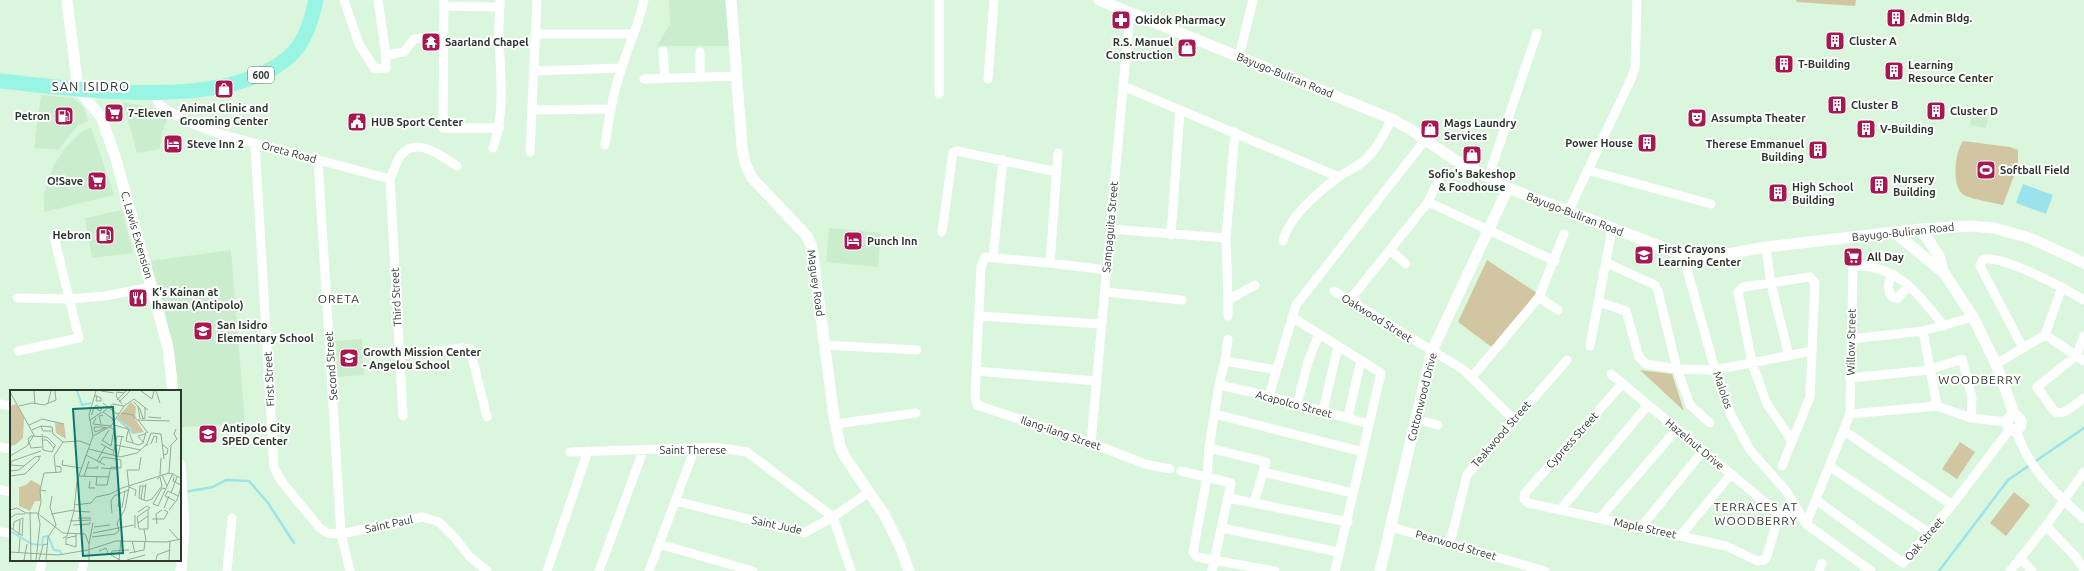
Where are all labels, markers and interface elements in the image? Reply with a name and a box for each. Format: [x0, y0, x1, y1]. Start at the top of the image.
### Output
building icon: Admin Bldg. [1885, 7, 1907, 29]
pharmacy icon: Okidok Pharmacy [1110, 9, 1132, 31]
place label: Admin Bldg. [1910, 12, 1973, 24]
place label: Okidok Pharmacy [1135, 14, 1226, 26]
building icon: Cluster A [1824, 30, 1846, 52]
temple icon: Saarland Chapel [420, 31, 442, 53]
place label: Cluster A [1849, 35, 1897, 47]
place label: Saarland Chapel [445, 36, 529, 48]
place label: R.S. Manuel Construction [1106, 36, 1174, 61]
shop icon: R.S. Manuel Construction [1176, 37, 1198, 59]
street label: Bayugo-Buliran Road [1235, 50, 1335, 100]
building icon: T-Building [1773, 53, 1795, 75]
place label: T-Building [1798, 58, 1850, 70]
place label: Learning Resource Center [1908, 59, 1994, 84]
building icon: Learning Resource Center [1883, 60, 1905, 82]
road number: 600 [248, 67, 274, 83]
shop icon: Animal Clinic and Grooming Center [213, 78, 235, 100]
district label: SAN ISIDRO [52, 79, 130, 93]
building icon: Cluster B [1826, 94, 1848, 116]
place label: Cluster B [1851, 99, 1898, 111]
building icon: Cluster D [1925, 100, 1947, 122]
supermarket icon: 7-Eleven [103, 102, 125, 124]
place label: Animal Clinic and Grooming Center [180, 102, 269, 127]
fuel station icon: Petron [53, 105, 75, 127]
place label: Cluster D [1950, 105, 1998, 117]
place label: 7-Eleven [128, 107, 173, 119]
theatre icon: Assumpta Theater [1686, 107, 1708, 129]
place label: Petron [15, 110, 50, 122]
public building icon: HUB Sport Center [346, 111, 368, 133]
place label: Assumpta Theater [1711, 112, 1806, 124]
place label: HUB Sport Center [371, 116, 464, 128]
place label: Mags Laundry Services [1444, 117, 1516, 142]
shop icon: Mags Laundry Services [1419, 118, 1441, 140]
building icon: V-Building [1855, 118, 1877, 140]
place label: V-Building [1880, 123, 1934, 135]
building icon: Power House [1636, 132, 1658, 154]
hotel icon: Steve Inn 2 [162, 133, 184, 155]
place label: Power House [1565, 137, 1633, 149]
place label: Steve Inn 2 [187, 138, 244, 150]
place label: Therese Emmanuel Building [1706, 138, 1805, 163]
street label: Oreta Road [260, 139, 318, 165]
building icon: Therese Emmanuel Building [1807, 139, 1829, 161]
shop icon: Sofio's Bakeshop & Foodhouse [1461, 144, 1483, 166]
sports icon: Softball Field [1975, 159, 1997, 181]
place label: Softball Field [2000, 164, 2069, 176]
place label: Sofio's Bakeshop & Foodhouse [1428, 168, 1516, 193]
supermarket icon: O!Save [86, 170, 108, 192]
place label: Nursery Building [1893, 173, 1936, 198]
building icon: Nursery Building [1868, 174, 1890, 196]
place label: O!Save [47, 175, 83, 187]
street label: Sampaguita Street [1100, 180, 1120, 273]
place label: High School Building [1792, 181, 1854, 206]
building icon: High School Building [1767, 182, 1789, 204]
street label: C. Lawis Extension [119, 190, 155, 280]
street label: Bayugo-Buliran Road [1525, 190, 1625, 238]
street label: Bayugo-Buliran Road [1851, 221, 1955, 243]
fuel station icon: Hebron [94, 224, 116, 246]
place label: Hebron [53, 229, 91, 241]
hotel icon: Punch Inn [842, 230, 864, 252]
place label: Punch Inn [867, 235, 917, 247]
place label: First Crayons Learning Center [1658, 243, 1741, 268]
school or university icon: First Crayons Learning Center [1633, 244, 1655, 266]
supermarket icon: All Day [1842, 246, 1864, 268]
street label: Maguey Road [805, 249, 827, 317]
place label: All Day [1867, 251, 1904, 263]
street label: Third Street [388, 267, 404, 327]
place label: K's Kainan at Ihawan (Antipolo) [152, 286, 244, 312]
restaurant icon: K's Kainan at Ihawan (Antipolo) [127, 287, 149, 309]
street label: Oakwood Street [1340, 291, 1415, 345]
district label: ORETA [318, 292, 360, 305]
street label: Willow Street [1844, 308, 1858, 376]
place label: San Isidro Elementary School [217, 319, 315, 344]
school or university icon: San Isidro Elementary School [192, 320, 214, 342]
street label: Second Street [323, 330, 339, 401]
place label: Growth Mission Center - Angelou School [363, 346, 482, 371]
school or university icon: Growth Mission Center - Angelou School [338, 347, 360, 369]
street label: First Street [262, 351, 276, 407]
street label: Cottonwood Drive [1405, 351, 1439, 443]
street label: Malolos [1711, 370, 1735, 410]
district label: WOODBERRY [1938, 373, 2022, 386]
street label: Acapolco Street [1255, 388, 1334, 420]
inset map [10, 390, 181, 561]
street label: Teakwood Street [1469, 398, 1534, 470]
street label: Cypress Street [1544, 409, 1601, 471]
street label: Ilang-ilang Street [1019, 414, 1103, 453]
street label: Hazelnut Drive [1663, 416, 1727, 472]
place label: Antipolo City SPED Center [222, 422, 291, 447]
school or university icon: Antipolo City SPED Center [197, 423, 219, 445]
street label: Saint Therese [660, 444, 726, 456]
district label: TERRACES AT WOODBERRY [1714, 500, 1798, 527]
street label: Saint Paul [364, 513, 414, 535]
street label: Saint Jude [751, 514, 803, 536]
street label: Maple Street [1613, 515, 1678, 541]
street label: Oak Street [1902, 515, 1946, 563]
street label: Pearwood Street [1414, 528, 1498, 562]

